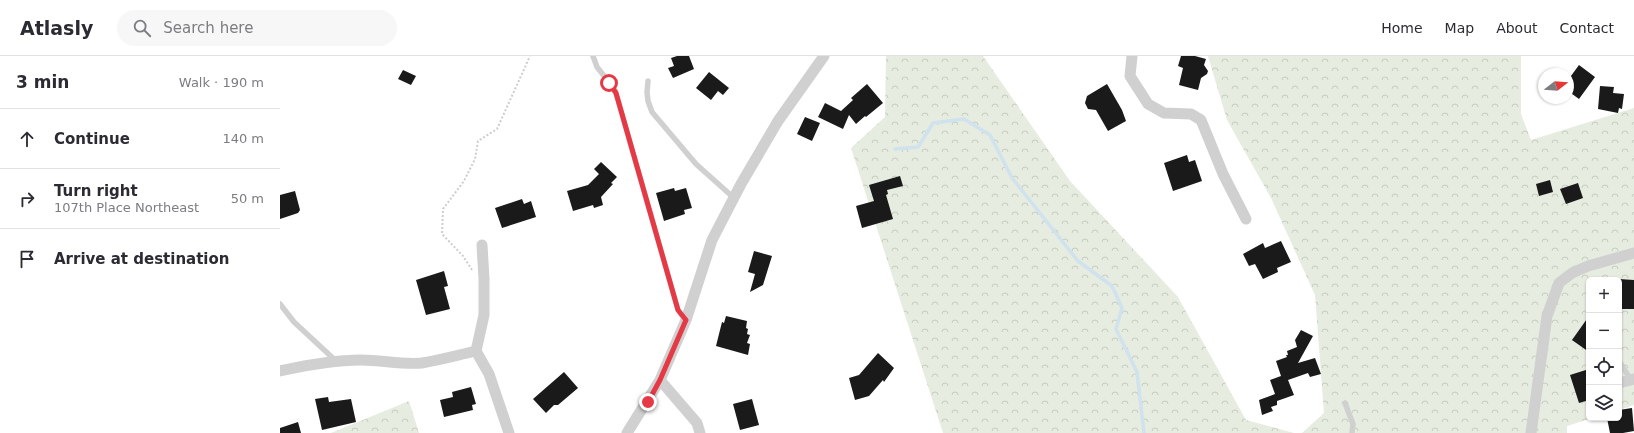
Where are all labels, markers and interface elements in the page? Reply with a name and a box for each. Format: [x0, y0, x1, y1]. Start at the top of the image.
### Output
search box [117, 10, 397, 46]
text: Atlasly [20, 17, 93, 39]
icon: search [131, 17, 153, 39]
text: Search here [163, 19, 253, 37]
text: Home [1381, 20, 1423, 36]
text: Map [1445, 20, 1474, 36]
text: About [1496, 20, 1538, 36]
text: Contact [1560, 20, 1614, 36]
north arrow [1538, 68, 1574, 104]
text: 3 min [16, 72, 69, 92]
route start [600, 74, 618, 92]
text: Walk · 190 m [179, 75, 264, 90]
icon: ahead [16, 128, 38, 150]
text: Continue [54, 130, 130, 148]
text: 140 m [222, 131, 264, 146]
text: Turn right [54, 182, 138, 200]
icon: right [16, 188, 38, 210]
text: 50 m [231, 191, 264, 206]
text: 107th Place Northeast [54, 200, 199, 215]
icon: arrive [16, 248, 38, 270]
text: Arrive at destination [54, 250, 229, 268]
map controls [1586, 277, 1622, 421]
button: + [1586, 277, 1622, 313]
button: − [1586, 313, 1622, 349]
button: locate [1586, 349, 1622, 385]
button: layers [1586, 385, 1622, 421]
route end [639, 393, 657, 411]

